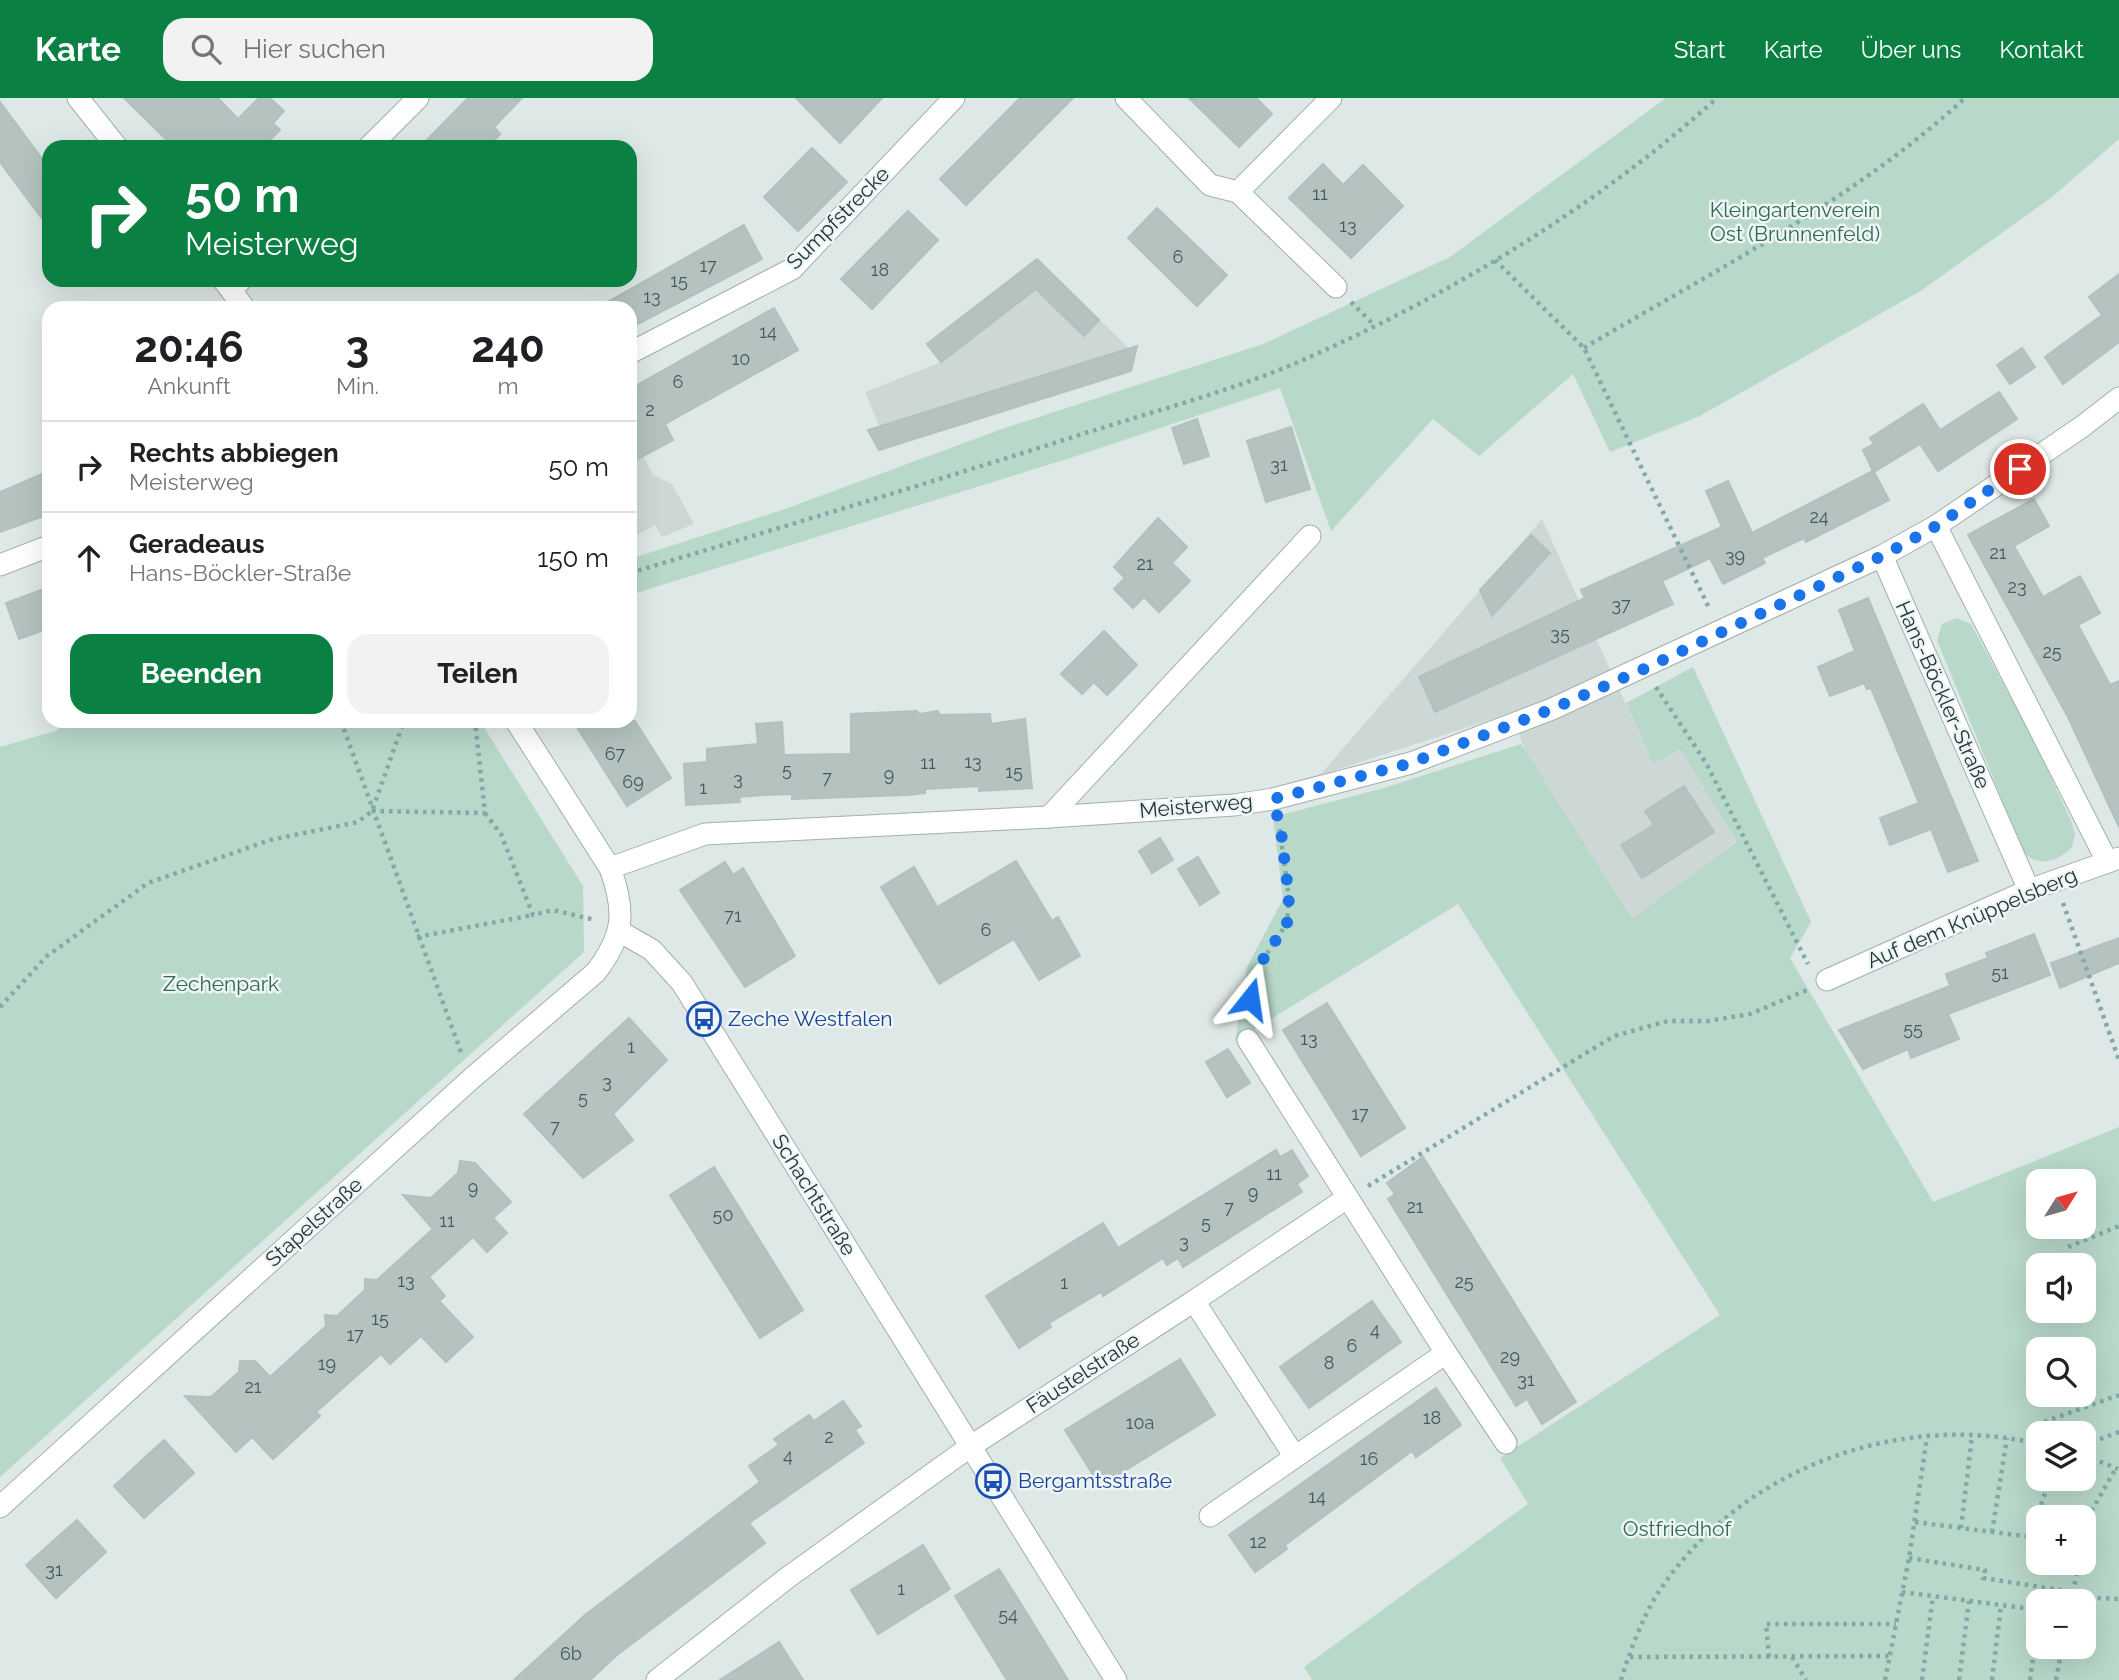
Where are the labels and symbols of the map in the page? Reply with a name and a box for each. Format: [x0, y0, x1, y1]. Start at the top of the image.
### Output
street label: Sumpfstrecke [781, 161, 894, 274]
house number: 11 [1312, 183, 1328, 204]
park label: Kleingartenverein Ost (Brunnenfeld) [1710, 197, 1880, 246]
house number: 13 [1339, 215, 1357, 236]
house number: 6 [1173, 246, 1184, 267]
house number: 17 [699, 255, 717, 276]
house number: 18 [871, 259, 889, 280]
house number: 15 [670, 270, 688, 291]
house number: 13 [643, 286, 661, 307]
house number: 14 [759, 321, 777, 342]
house number: 10 [732, 348, 750, 369]
house number: 6 [673, 371, 684, 392]
house number: 2 [645, 399, 655, 420]
pin [1990, 439, 2050, 499]
house number: 31 [1270, 454, 1288, 475]
house number: 24 [1809, 506, 1829, 527]
house number: 21 [1989, 542, 2007, 563]
house number: 39 [1725, 545, 1745, 566]
house number: 21 [1136, 553, 1154, 574]
house number: 23 [2008, 576, 2027, 597]
house number: 37 [1611, 594, 1631, 615]
street label: Hans-Böckler-Straße [1891, 597, 1996, 793]
house number: 35 [1550, 623, 1570, 644]
house number: 25 [2042, 641, 2062, 662]
house number: 67 [605, 743, 626, 764]
house number: 13 [964, 751, 982, 772]
house number: 11 [920, 752, 936, 773]
house number: 5 [782, 759, 792, 780]
house number: 15 [1005, 761, 1023, 782]
house number: 9 [884, 764, 894, 785]
house number: 7 [822, 767, 832, 788]
house number: 3 [733, 768, 743, 789]
house number: 69 [622, 771, 644, 792]
house number: 1 [699, 777, 707, 798]
street label: Meisterweg [1138, 788, 1254, 823]
street label: Auf dem Knüppelsberg [1863, 862, 2081, 973]
house number: 71 [724, 905, 742, 926]
house number: 6 [981, 919, 992, 940]
position arrow [1213, 962, 1287, 1036]
house number: 51 [1991, 962, 2009, 983]
park label: Zechenpark [163, 971, 279, 996]
bus stop icon: Zeche Westfalen [685, 1000, 723, 1038]
place label: Zeche Westfalen [728, 1006, 893, 1031]
house number: 55 [1903, 1018, 1923, 1039]
house number: 13 [1300, 1028, 1318, 1049]
house number: 1 [627, 1036, 635, 1057]
house number: 3 [602, 1071, 612, 1092]
house number: 5 [578, 1087, 588, 1108]
house number: 17 [1351, 1103, 1369, 1124]
house number: 7 [550, 1116, 560, 1137]
street label: Schachtstraße [767, 1129, 862, 1260]
house number: 11 [1266, 1163, 1282, 1184]
north arrow [2026, 1169, 2096, 1239]
street label: Stapelstraße [260, 1172, 367, 1272]
house number: 9 [468, 1177, 478, 1198]
house number: 9 [1248, 1182, 1258, 1203]
house number: 21 [1406, 1196, 1424, 1217]
house number: 7 [1224, 1197, 1234, 1218]
house number: 50 [713, 1204, 733, 1225]
house number: 11 [439, 1210, 455, 1231]
house number: 5 [1201, 1212, 1211, 1233]
house number: 3 [1179, 1231, 1189, 1252]
house number: 13 [397, 1270, 415, 1291]
house number: 25 [1454, 1271, 1474, 1292]
house number: 1 [1060, 1272, 1068, 1293]
house number: 15 [371, 1308, 389, 1329]
house number: 4 [1370, 1319, 1380, 1340]
house number: 17 [346, 1324, 364, 1345]
street label: Fäustelstraße [1021, 1327, 1144, 1418]
house number: 6 [1347, 1335, 1358, 1356]
house number: 29 [1500, 1346, 1520, 1367]
house number: 8 [1324, 1352, 1334, 1373]
house number: 19 [318, 1353, 336, 1374]
house number: 31 [1517, 1369, 1535, 1390]
house number: 21 [244, 1376, 262, 1397]
house number: 18 [1423, 1407, 1441, 1428]
house number: 10a [1126, 1412, 1154, 1433]
house number: 2 [824, 1426, 834, 1447]
house number: 4 [783, 1445, 793, 1466]
house number: 16 [1360, 1448, 1378, 1469]
bus stop icon: Bergamtsstraße [974, 1462, 1012, 1500]
place label: Bergamtsstraße [1018, 1468, 1172, 1493]
house number: 14 [1308, 1486, 1326, 1507]
park label: Ostfriedhof [1623, 1516, 1732, 1541]
house number: 12 [1249, 1531, 1267, 1552]
house number: 31 [45, 1559, 63, 1580]
house number: 1 [897, 1578, 905, 1599]
house number: 54 [998, 1604, 1018, 1625]
house number: 6b [560, 1643, 582, 1664]

